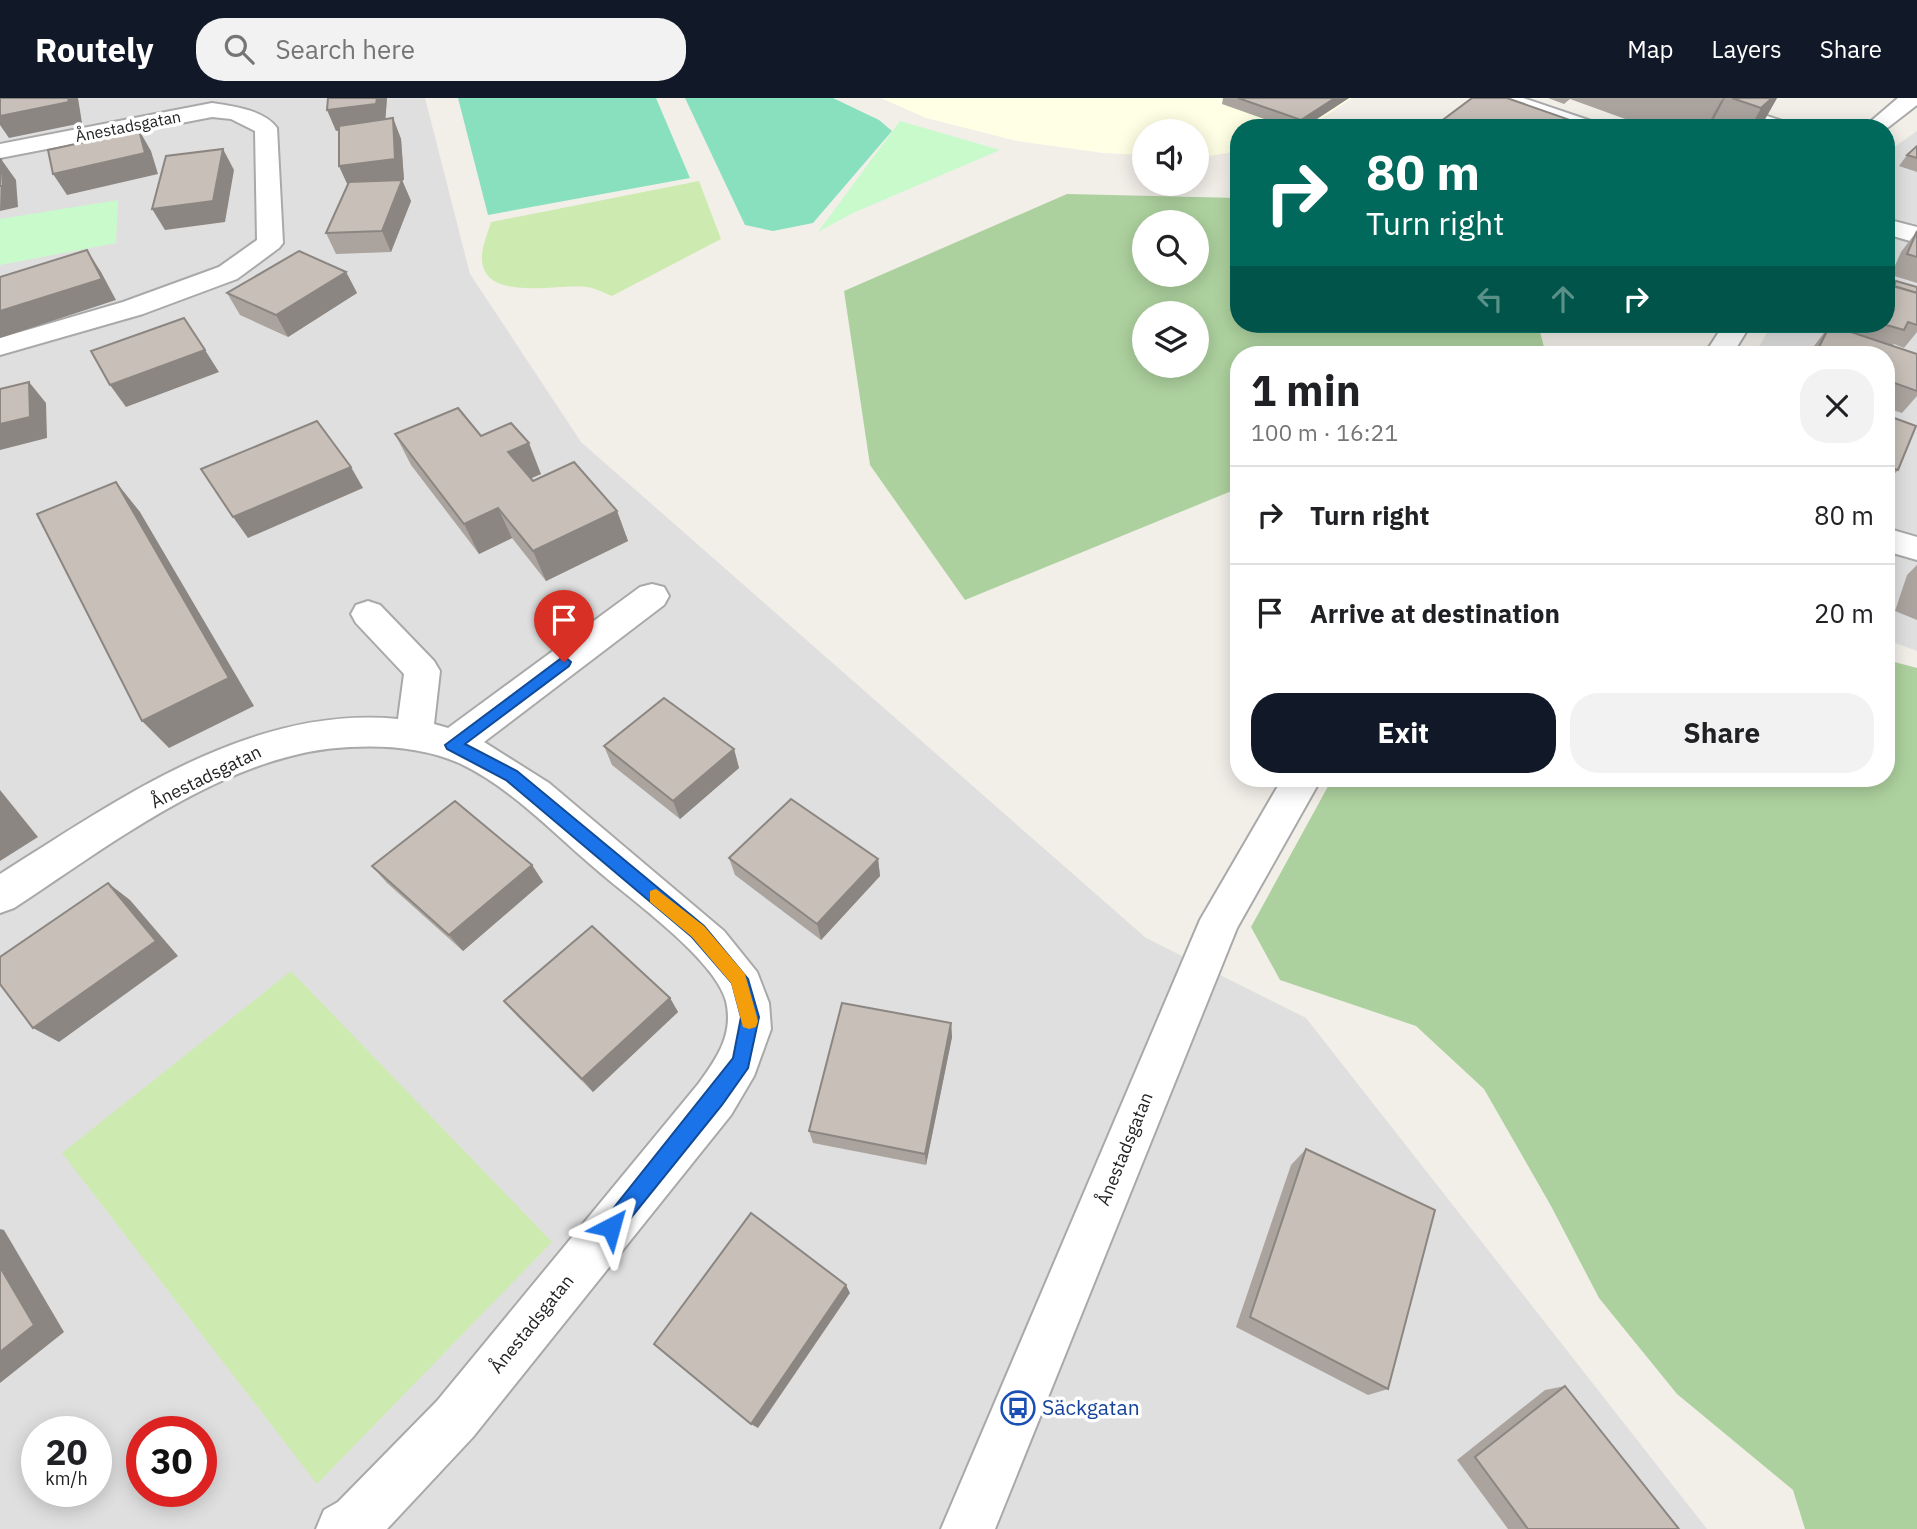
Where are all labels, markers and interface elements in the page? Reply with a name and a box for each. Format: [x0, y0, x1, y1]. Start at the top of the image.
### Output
search box [196, 18, 686, 81]
text: Routely [35, 28, 154, 71]
icon: search [220, 30, 258, 68]
text: Search here [276, 32, 415, 66]
text: Map [1627, 33, 1674, 65]
text: Layers [1712, 33, 1782, 65]
text: Share [1820, 33, 1882, 65]
street label: Ånestadsgatan [73, 105, 182, 146]
map controls [1132, 119, 1209, 378]
button: sound [1132, 119, 1209, 196]
text: 80 m [1366, 140, 1480, 203]
icon: right [1251, 147, 1342, 238]
text: Turn right [1366, 202, 1504, 244]
button: search [1132, 210, 1209, 287]
icon: left [1471, 280, 1509, 318]
icon: ahead [1544, 280, 1582, 318]
icon: right [1617, 280, 1655, 318]
button: layers [1132, 301, 1209, 378]
text: 1 min [1251, 363, 1361, 418]
button: close [1800, 369, 1874, 443]
text: 100 m · 16:21 [1251, 417, 1398, 447]
icon: right [1251, 496, 1289, 534]
text: Turn right [1310, 498, 1429, 532]
text: 80 m [1814, 498, 1874, 532]
pin [534, 590, 594, 662]
icon: arrive [1251, 594, 1289, 632]
text: Arrive at destination [1310, 596, 1560, 630]
text: 20 m [1814, 596, 1874, 630]
icon: arrive [545, 601, 583, 639]
button: Exit [1251, 693, 1556, 773]
button: Share [1570, 693, 1874, 773]
street label: Ånestadsgatan [146, 739, 265, 813]
street label: Ånestadsgatan [1090, 1088, 1158, 1209]
position arrow [574, 1190, 648, 1264]
street label: Ånestadsgatan [484, 1269, 578, 1378]
bus stop icon: Säckgatan [999, 1389, 1037, 1427]
place label: Säckgatan [1042, 1393, 1140, 1421]
speed limit sign: 30 [126, 1416, 217, 1507]
text: 20 [45, 1429, 88, 1475]
text: km/h [45, 1467, 88, 1490]

